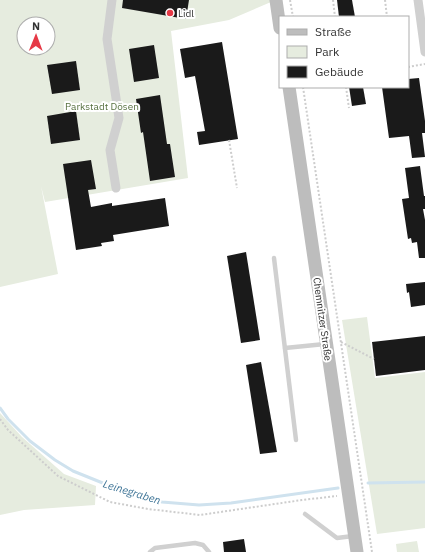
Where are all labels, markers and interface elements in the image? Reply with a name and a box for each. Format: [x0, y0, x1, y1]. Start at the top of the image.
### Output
place label: Lidl [178, 7, 194, 20]
marker: Lidl [165, 8, 175, 18]
north arrow [16, 16, 56, 56]
legend [279, 16, 409, 88]
text: N [32, 19, 40, 33]
text: Straße [315, 24, 352, 39]
text: Park [315, 44, 340, 59]
text: Gebäude [315, 64, 364, 79]
park label: Parkstadt Dösen [65, 100, 139, 113]
street label: Chemnitzer Straße [310, 277, 335, 362]
water label: Leinegraben [101, 477, 163, 507]

